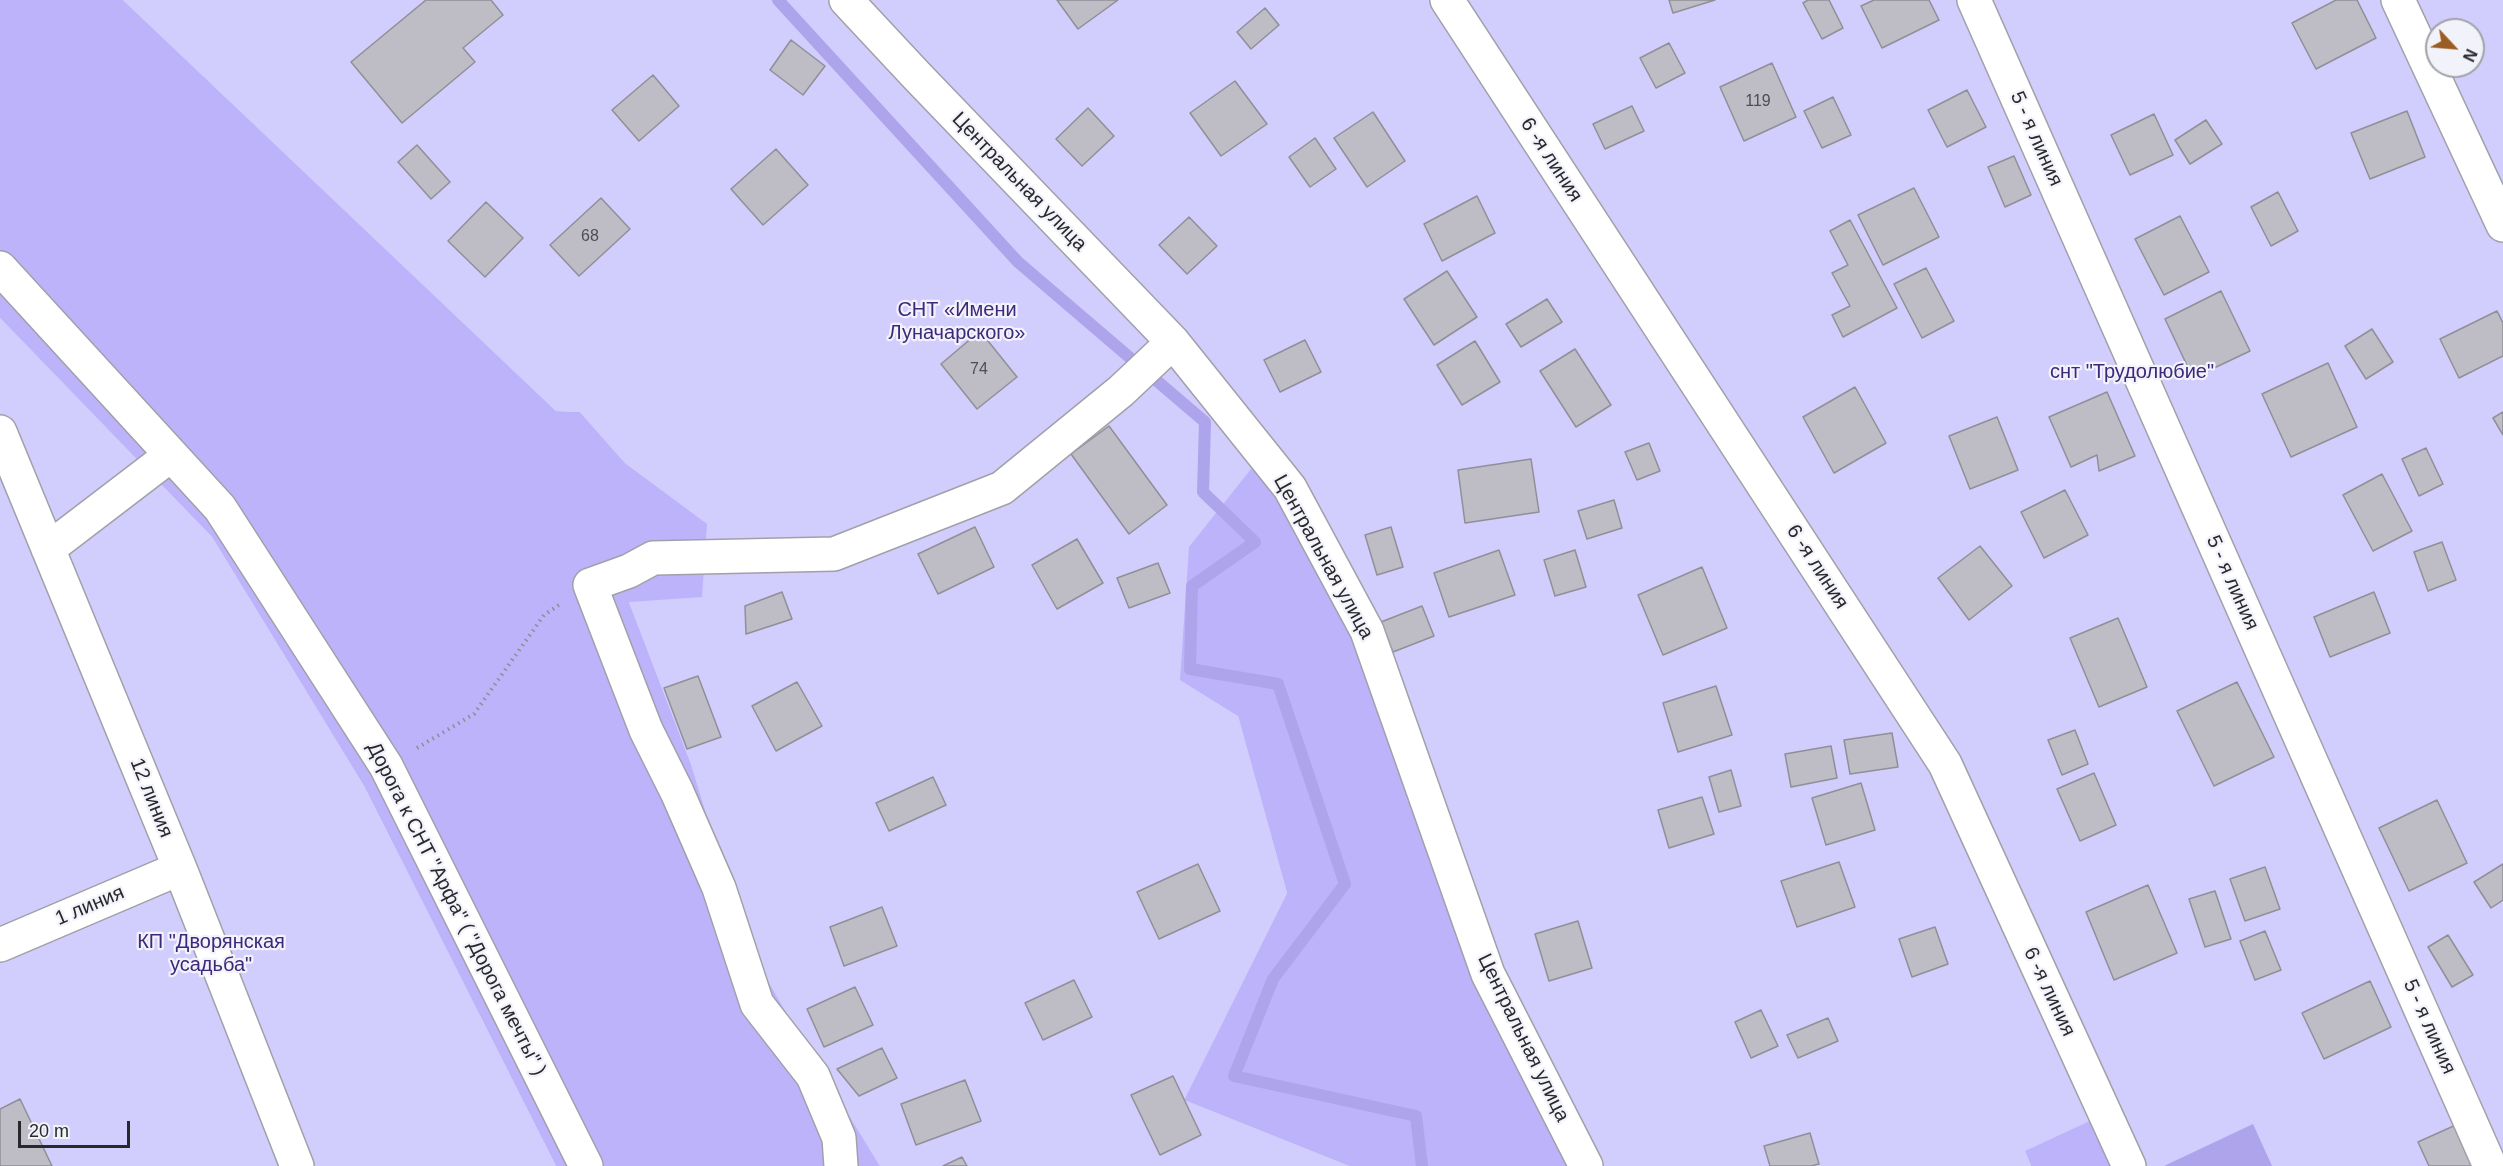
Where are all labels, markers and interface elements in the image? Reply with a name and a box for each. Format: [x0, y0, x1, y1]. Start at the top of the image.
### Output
north arrow [2425, 18, 2485, 78]
text: N [2460, 46, 2480, 64]
street label: 5 - я линия [2004, 88, 2068, 190]
house number: 119 [1745, 92, 1771, 112]
street label: Центральная улица [946, 107, 1092, 257]
street label: 6 -я линия [1515, 113, 1587, 207]
house number: 68 [581, 227, 599, 247]
park label: СНТ «Имени Луначарского» [889, 298, 1025, 345]
house number: 74 [970, 360, 988, 380]
park label: снт "Трудолюбие" [2050, 360, 2214, 384]
street label: Центральная улица [1268, 471, 1378, 643]
street label: 6 -я линия [1781, 520, 1853, 614]
street label: 5 - я линия [2200, 532, 2264, 634]
street label: Дорога к СНТ "Арфа" ( "Дорога мечты" ) [361, 738, 551, 1080]
street label: 12 линия [124, 755, 178, 841]
street label: 1 линия [52, 881, 128, 931]
park label: КП "Дворянская усадьба" [137, 930, 285, 977]
street label: 6 -я линия [2018, 944, 2080, 1040]
street label: Центральная улица [1472, 950, 1574, 1126]
street label: 5 - я линия [2397, 976, 2461, 1078]
scale bar [21, 1109, 134, 1147]
text: 20 m [29, 1121, 69, 1141]

